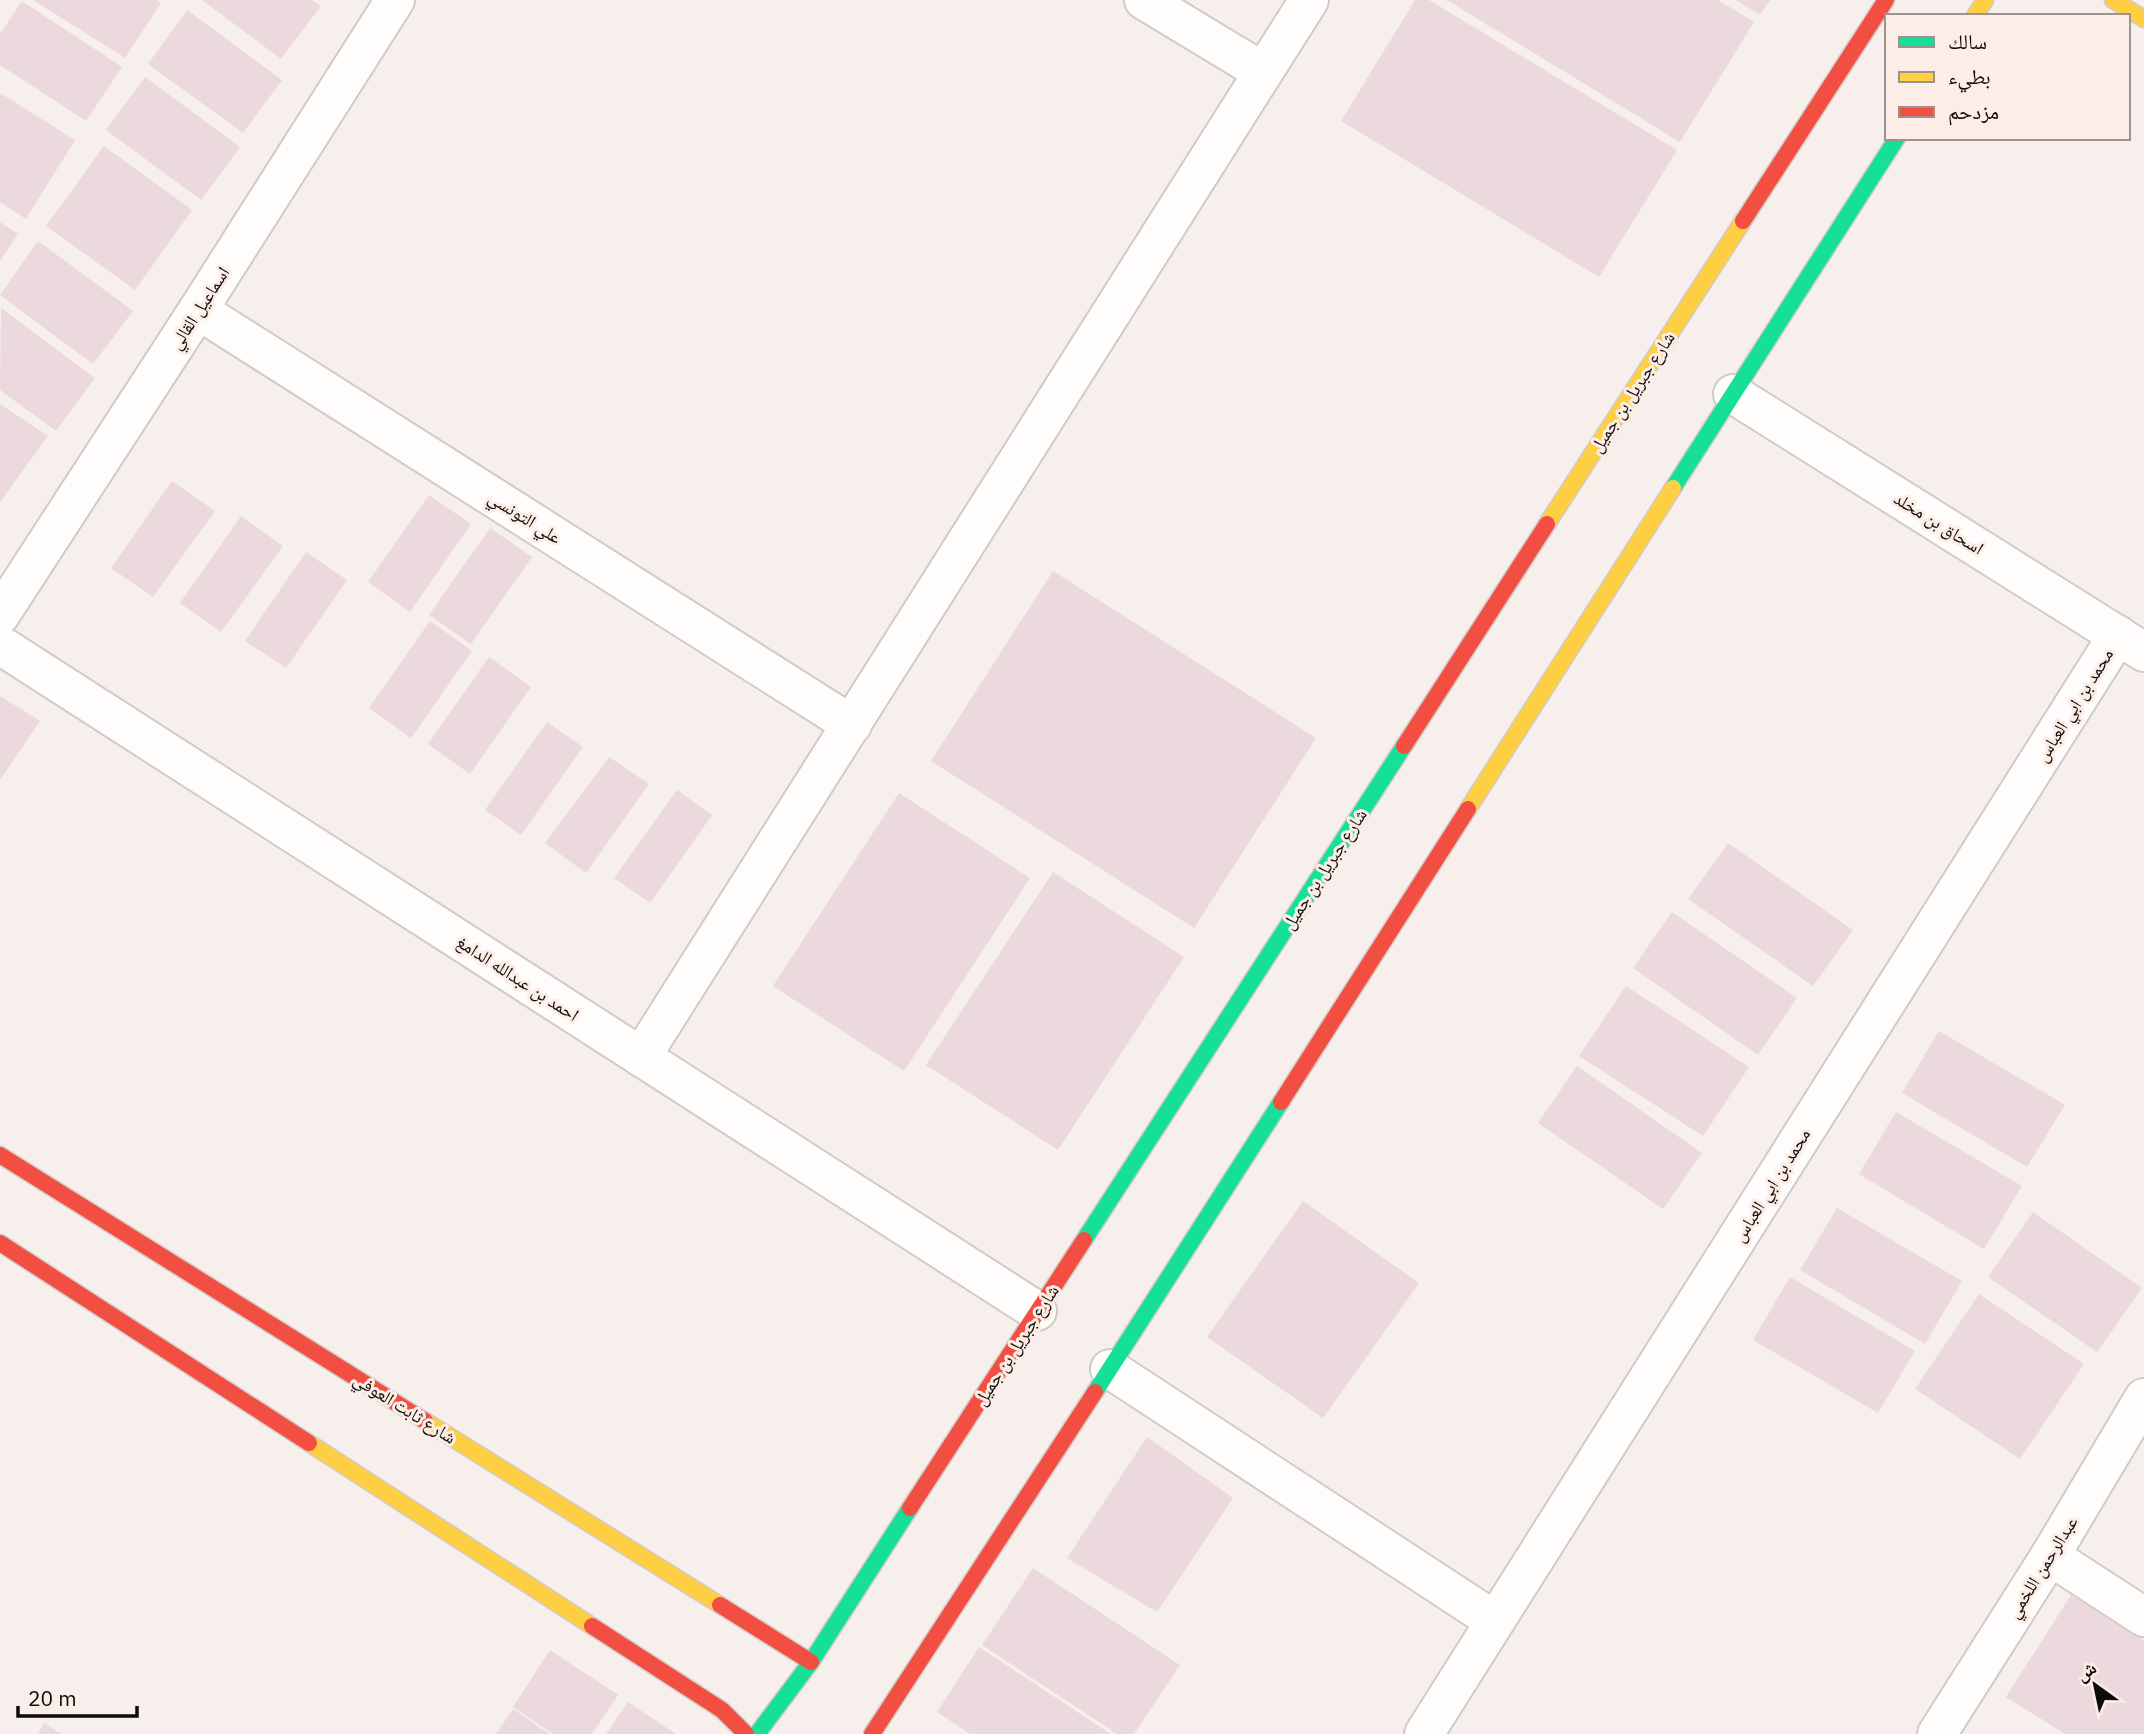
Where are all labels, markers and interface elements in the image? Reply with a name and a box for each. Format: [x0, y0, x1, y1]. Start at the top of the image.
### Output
legend [1885, 14, 2130, 140]
text: سالك [1948, 27, 1987, 55]
text: بطيء [1948, 62, 1991, 93]
text: مزدحم [1948, 97, 1999, 126]
street label: اسماعيل القالي [164, 262, 237, 356]
street label: شارع جبريل بن جميل [1584, 327, 1680, 457]
street label: علي التونسي [482, 485, 566, 552]
street label: اسحاق بن مخلد [1890, 486, 1988, 560]
street label: محمد بن ابي العباس [2030, 644, 2121, 768]
street label: شارع جبريل بن جميل [1276, 804, 1372, 934]
street label: احمد بن عبدالله الدامغ [452, 930, 583, 1027]
street label: محمد بن ابي العباس [1727, 1124, 1818, 1248]
street label: شارع جبريل بن جميل [968, 1280, 1064, 1410]
street label: شارع ثابت العوفي [347, 1367, 461, 1452]
street label: عبدالرحمن اللخمي [2001, 1512, 2086, 1624]
north arrow [2060, 1650, 2130, 1720]
text: ش [2071, 1655, 2101, 1686]
scale bar [18, 1674, 136, 1718]
text: 20 m [28, 1684, 77, 1712]

